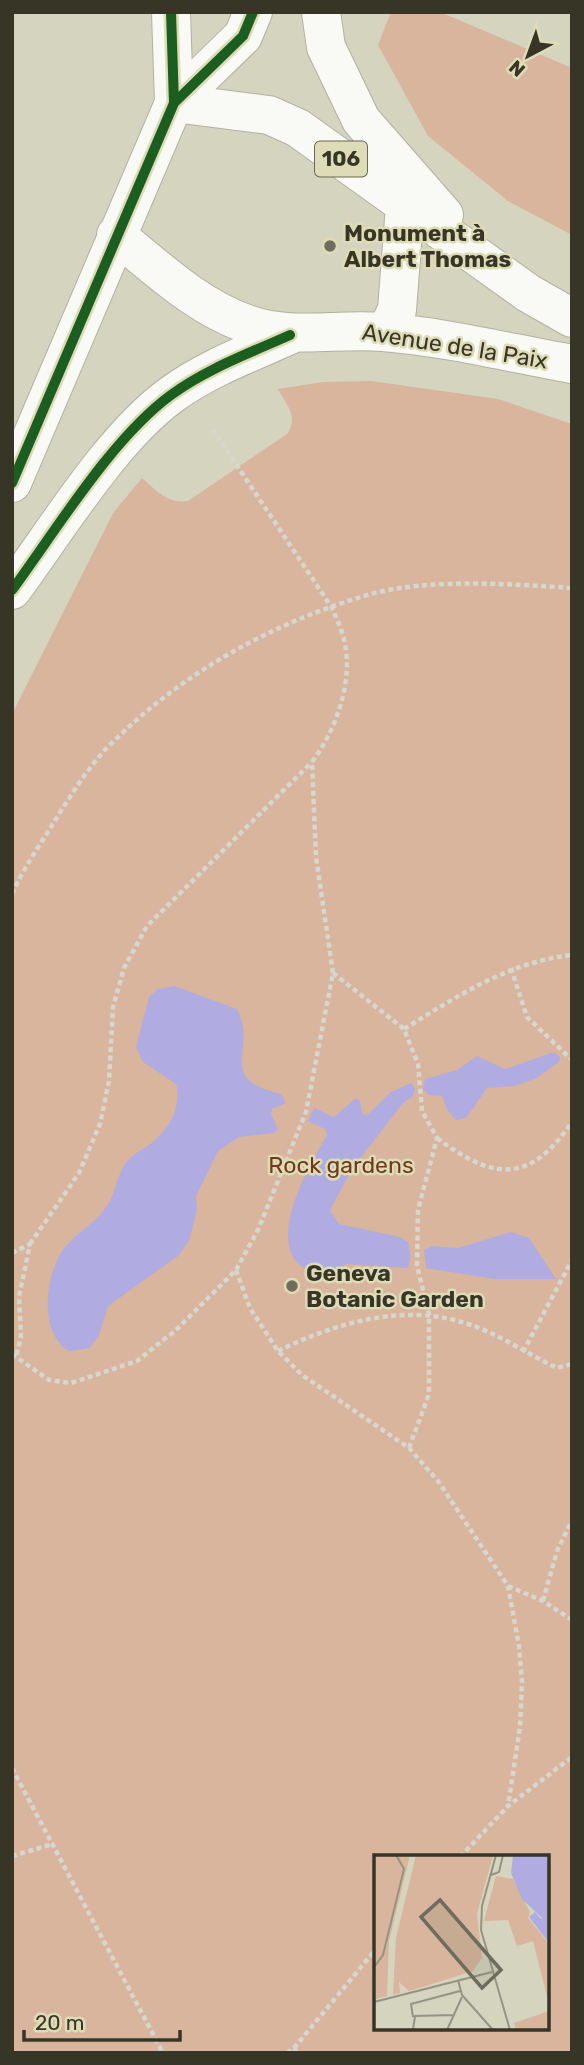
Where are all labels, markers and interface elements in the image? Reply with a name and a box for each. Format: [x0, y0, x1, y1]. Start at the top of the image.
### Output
north arrow [493, 21, 563, 91]
text: N [504, 55, 530, 82]
road number: 106 [315, 142, 367, 176]
place label: Monument à Albert Thomas [344, 219, 512, 273]
marker: Monument à Albert Thomas [322, 238, 338, 254]
street label: Avenue de la Paix [360, 318, 550, 374]
park label: Rock gardens [268, 1151, 414, 1179]
place label: Geneva Botanic Garden [306, 1259, 484, 1313]
marker: Geneva Botanic Garden [284, 1278, 300, 1294]
inset map [374, 1855, 549, 2030]
scale bar [24, 1998, 180, 2042]
text: 20 m [35, 2010, 84, 2035]

